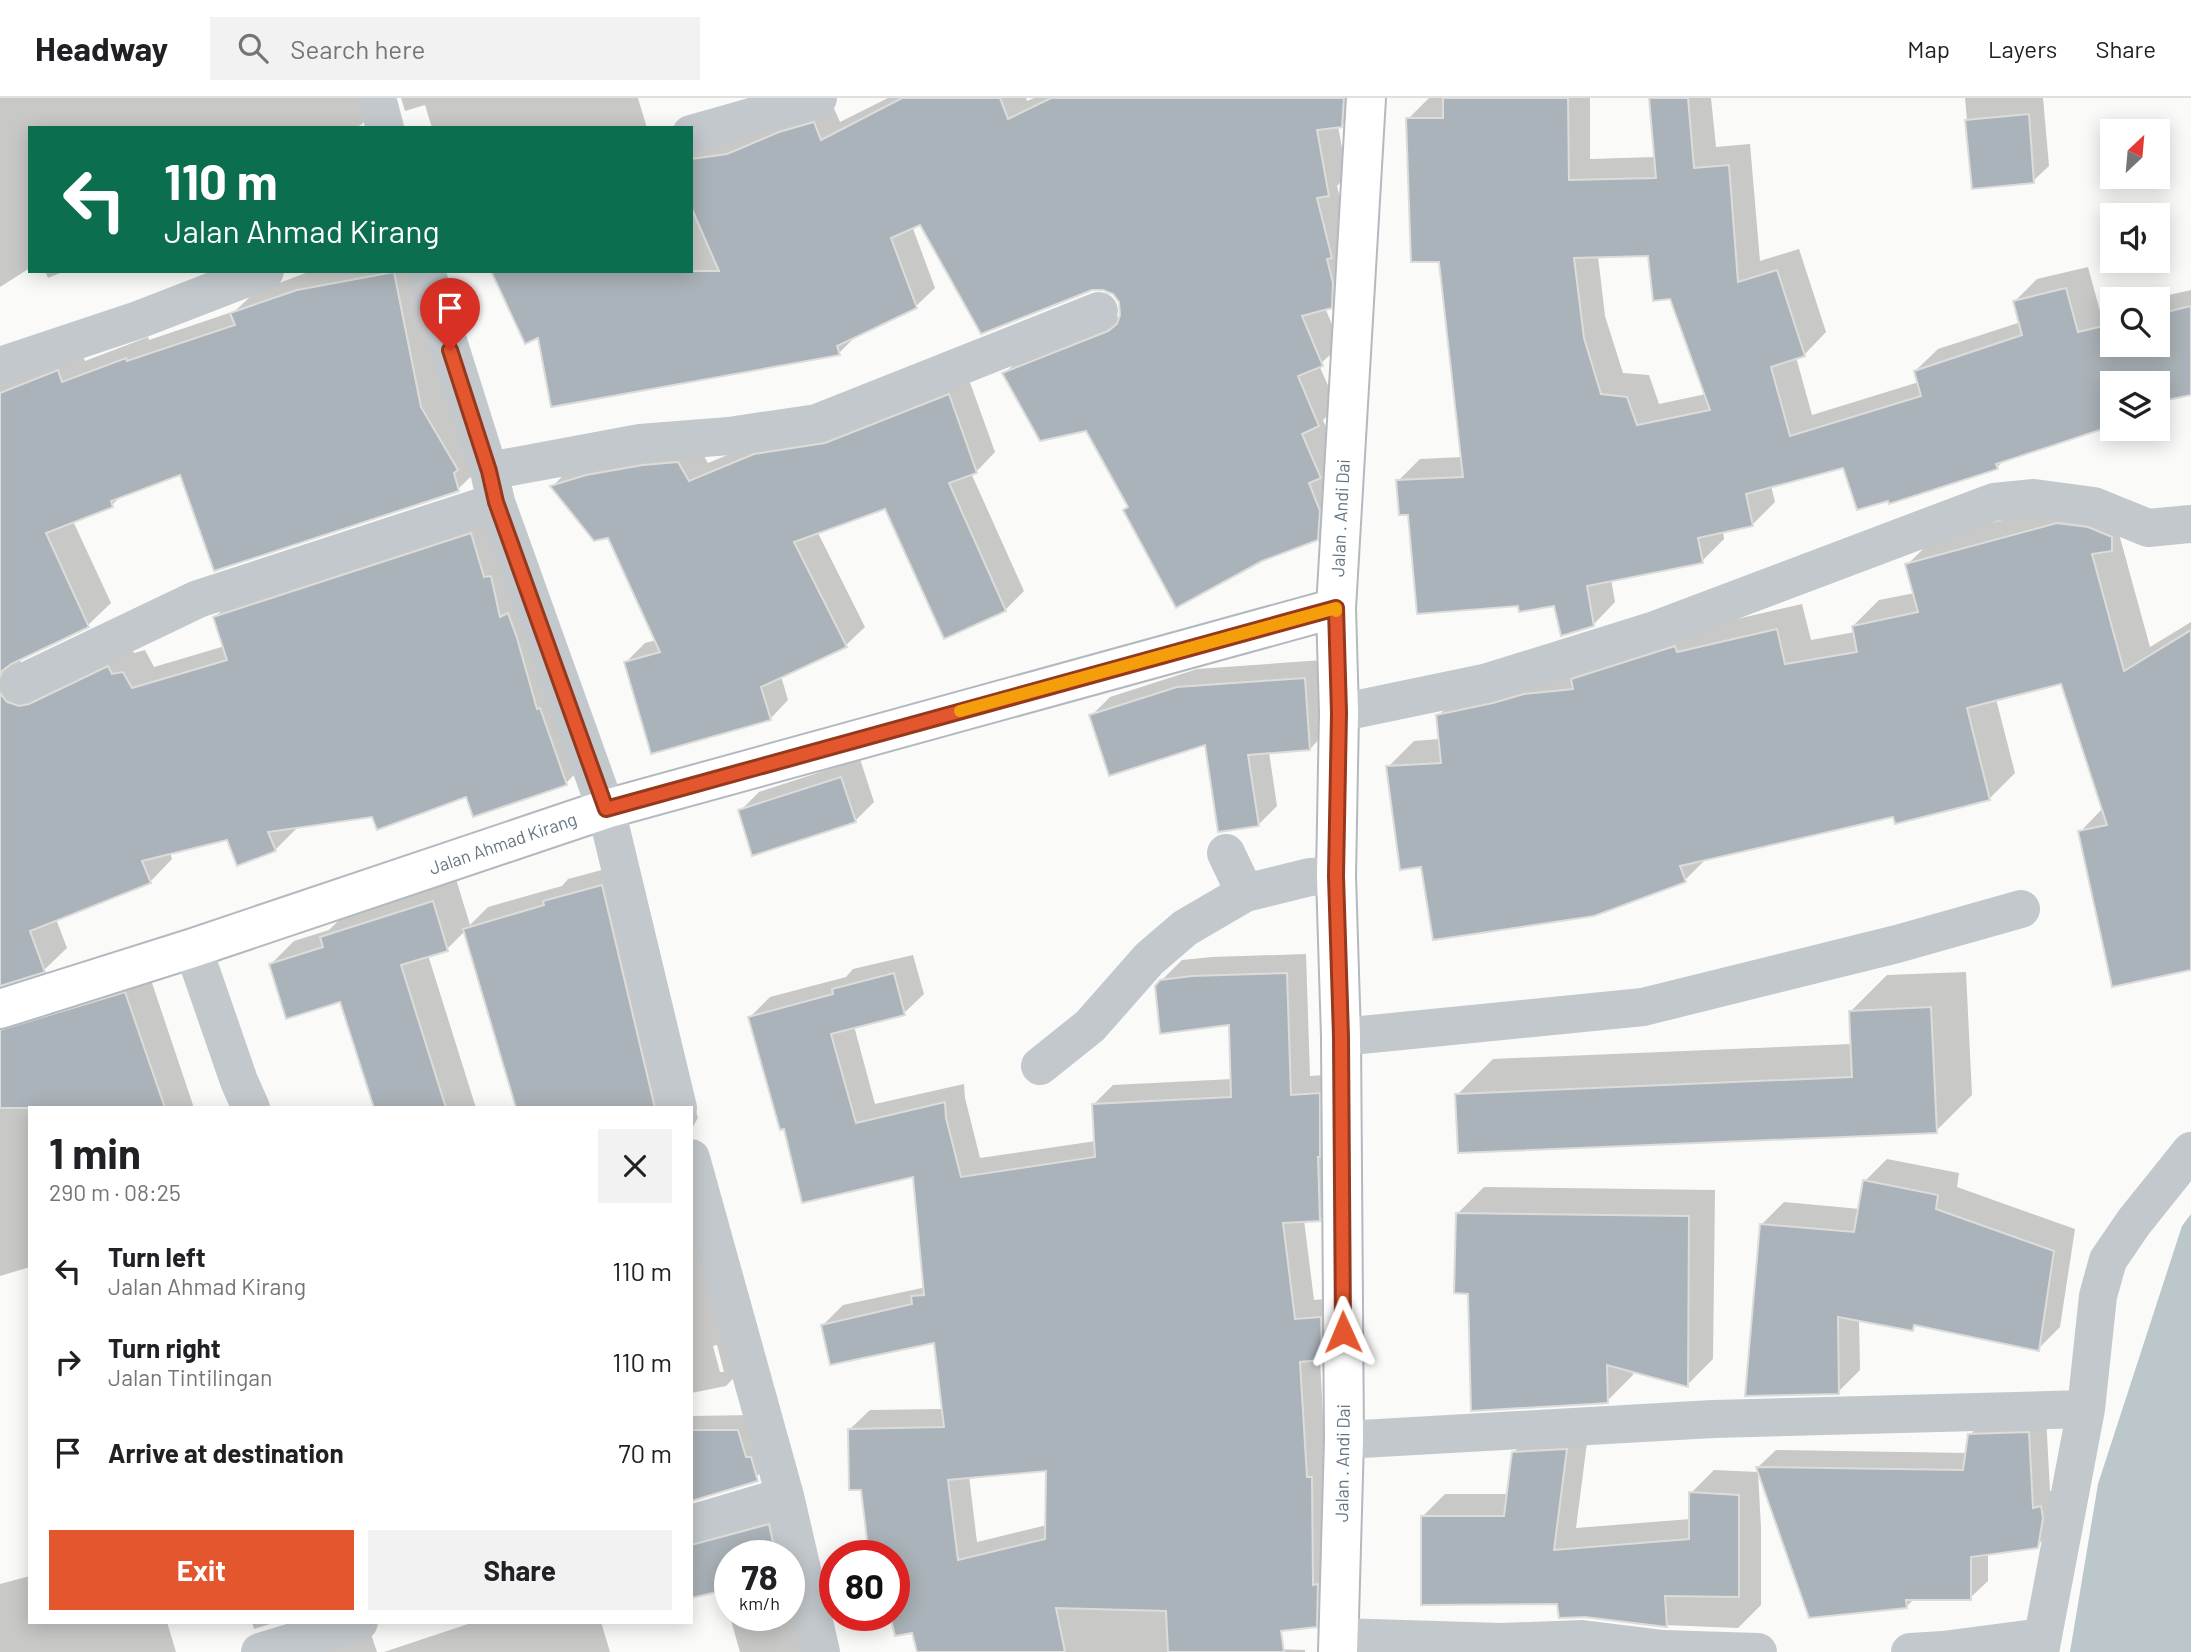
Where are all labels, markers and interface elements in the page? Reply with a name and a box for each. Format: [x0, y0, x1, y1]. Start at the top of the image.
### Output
search box [210, 17, 700, 80]
text: Headway [35, 28, 168, 68]
icon: search [234, 29, 272, 67]
text: Search here [290, 33, 425, 64]
text: Map [1907, 34, 1950, 63]
text: Layers [1988, 34, 2057, 63]
text: Share [2095, 34, 2156, 63]
north arrow [2100, 119, 2170, 189]
map controls [2100, 119, 2170, 441]
text: 110 m [164, 151, 278, 210]
icon: left [49, 154, 140, 245]
button: sound [2100, 203, 2170, 273]
text: Jalan Ahmad Kirang [164, 211, 440, 249]
pin [420, 278, 480, 350]
button: search [2100, 287, 2170, 357]
icon: arrive [431, 289, 469, 327]
button: layers [2100, 371, 2170, 441]
street label: Jalan . Andi Dai [1326, 458, 1354, 578]
street label: Jalan Ahmad Kirang [426, 807, 580, 879]
text: 1 min [49, 1127, 141, 1177]
button: close [598, 1129, 672, 1203]
text: 290 m · 08:25 [49, 1178, 181, 1206]
text: Turn left [108, 1241, 206, 1272]
icon: left [49, 1252, 87, 1290]
text: 110 m [612, 1255, 672, 1286]
text: Jalan Ahmad Kirang [108, 1272, 306, 1300]
position arrow [1306, 1295, 1380, 1369]
text: Turn right [108, 1332, 221, 1363]
icon: right [49, 1343, 87, 1381]
text: 110 m [612, 1346, 672, 1377]
text: Jalan Tintilingan [108, 1363, 272, 1391]
street label: Jalan . Andi Dai [1330, 1404, 1354, 1522]
icon: arrive [49, 1434, 87, 1472]
text: Arrive at destination [108, 1437, 344, 1468]
text: 70 m [618, 1437, 672, 1468]
button: Exit [49, 1530, 354, 1610]
button: Share [368, 1530, 672, 1610]
speed limit sign: 80 [819, 1540, 910, 1631]
text: 78 [741, 1555, 778, 1597]
text: km/h [739, 1592, 780, 1614]

